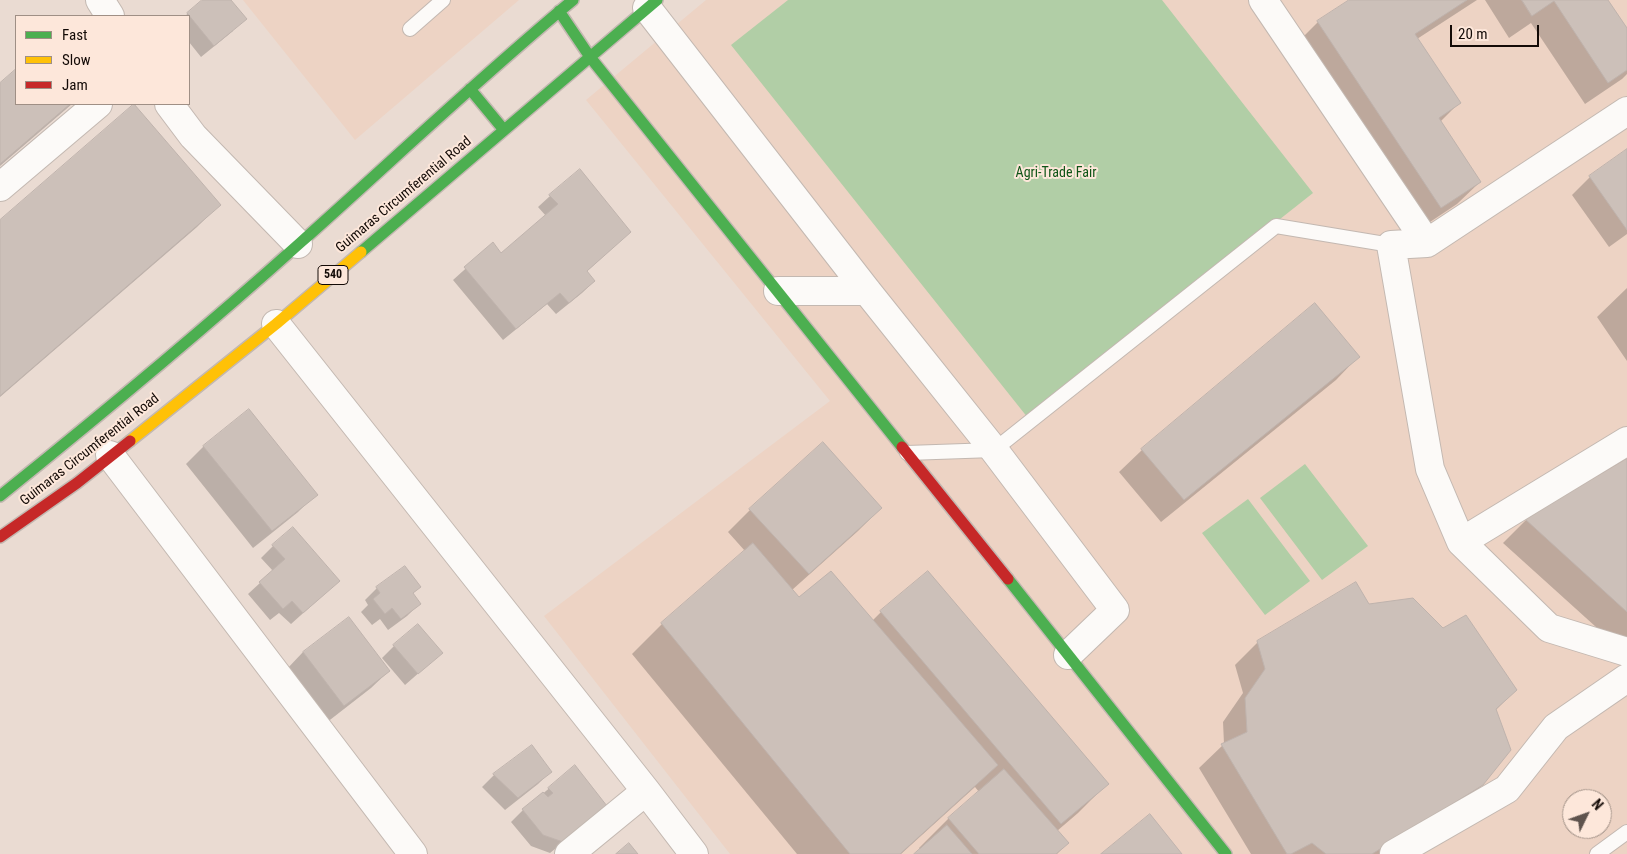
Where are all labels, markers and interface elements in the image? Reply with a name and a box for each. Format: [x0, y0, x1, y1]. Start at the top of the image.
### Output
legend [15, 15, 190, 105]
scale bar [1452, 15, 1541, 47]
text: 20 m [1458, 25, 1488, 43]
text: Fast [62, 26, 87, 44]
text: Slow [62, 51, 91, 69]
text: Jam [62, 76, 88, 94]
street label: Guimaras Circumferential Road [333, 133, 475, 257]
park label: Agri-Trade Fair [1016, 165, 1096, 181]
road number: 540 [318, 266, 348, 284]
street label: Guimaras Circumferential Road [17, 391, 163, 509]
north arrow [1562, 789, 1612, 839]
text: N [1589, 796, 1606, 813]

